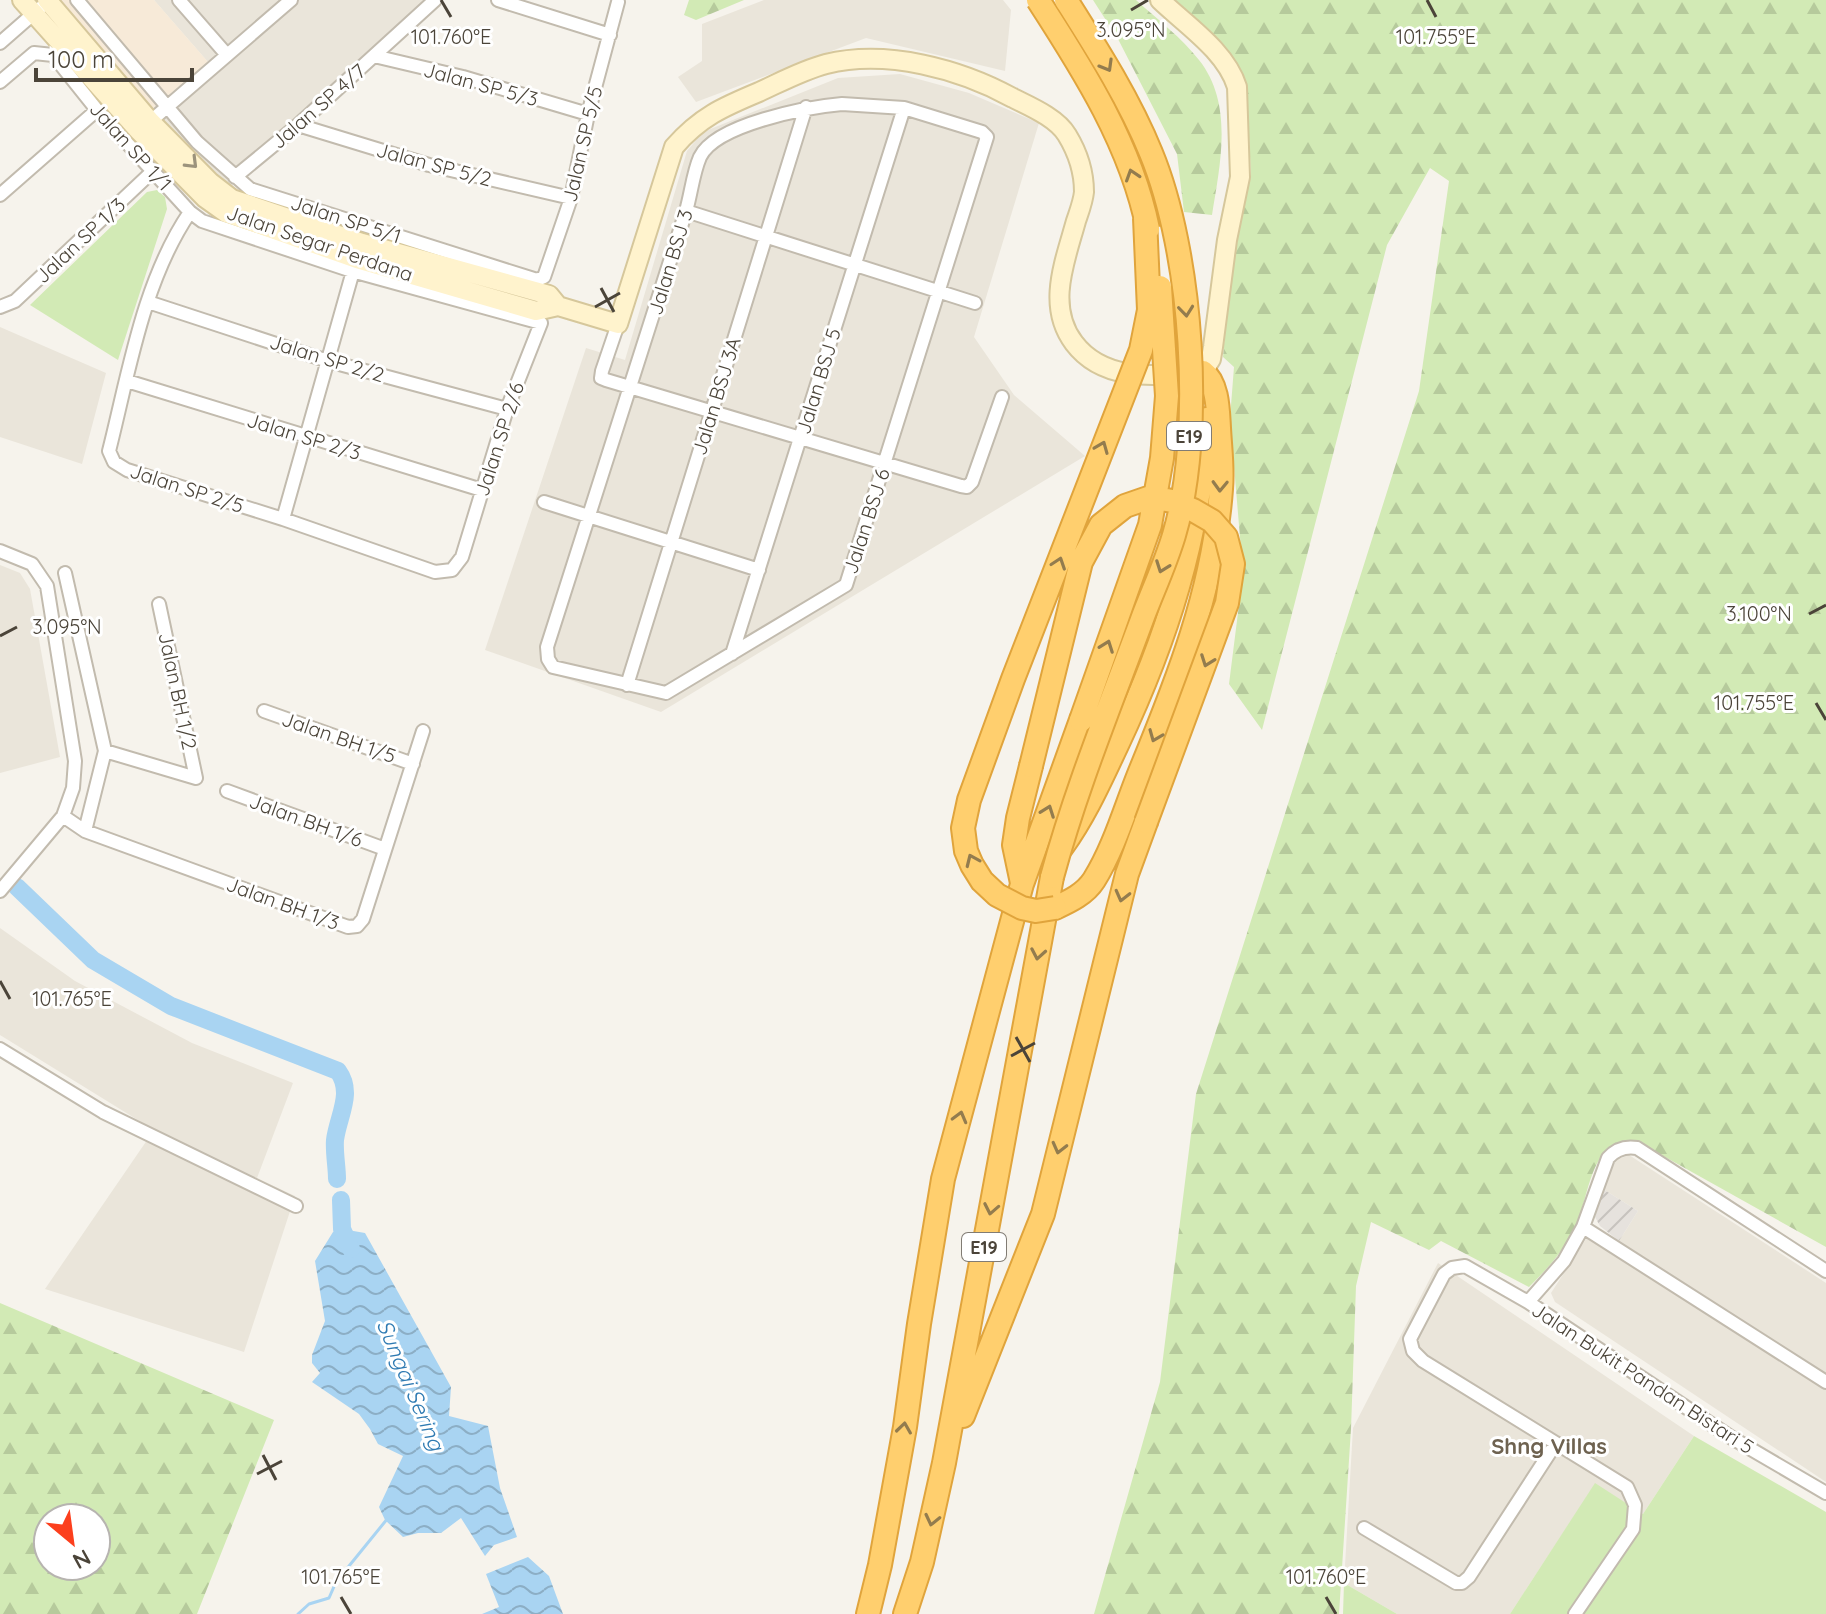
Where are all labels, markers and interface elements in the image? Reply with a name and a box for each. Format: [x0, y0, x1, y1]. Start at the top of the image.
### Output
text: 3.095°N [1096, 17, 1166, 42]
text: 101.760°E [411, 24, 491, 49]
text: 101.755°E [1396, 24, 1476, 49]
scale bar [36, 32, 192, 82]
text: 100 m [48, 44, 114, 74]
street label: Jalan SP 5/3 [421, 57, 541, 111]
street label: Jalan SP 4/7 [266, 58, 370, 154]
one-way arrow [1097, 58, 1113, 72]
street label: Jalan SP 5/5 [557, 84, 607, 204]
street label: Jalan SP 1/1 [85, 96, 177, 196]
street label: Jalan SP 5/2 [374, 137, 494, 191]
one-way arrow [183, 154, 197, 168]
one-way arrow [1125, 169, 1141, 183]
street label: Jalan SP 5/1 [288, 189, 404, 249]
street label: Jalan SP 1/3 [30, 192, 130, 288]
street label: Jalan Segar Perdana [223, 199, 417, 287]
street label: Jalan BSJ 3 [642, 206, 698, 318]
one-way arrow [1177, 305, 1194, 318]
street label: Jalan BSJ 5 [790, 325, 846, 437]
street label: Jalan SP 2/2 [267, 329, 387, 387]
street label: Jalan BSJ 3A [686, 334, 746, 458]
street label: Jalan SP 2/6 [469, 379, 529, 499]
street label: Jalan SP 2/3 [244, 407, 364, 465]
road number: E19 [1167, 422, 1211, 450]
one-way arrow [1092, 441, 1109, 455]
street label: Jalan SP 2/5 [127, 458, 247, 518]
street label: Jalan BSJ 6 [837, 465, 895, 577]
one-way arrow [1212, 480, 1229, 493]
one-way arrow [1049, 557, 1065, 571]
one-way arrow [1155, 560, 1172, 574]
text: 3.100°N [1726, 601, 1792, 626]
text: 3.095°N [32, 614, 102, 639]
street label: Jalan BH 1/2 [153, 630, 203, 752]
one-way arrow [1097, 640, 1114, 654]
one-way arrow [1200, 653, 1216, 667]
text: 101.755°E [1714, 690, 1794, 715]
street label: Jalan BH 1/5 [279, 706, 399, 768]
one-way arrow [1148, 728, 1164, 742]
street label: Jalan BH 1/6 [246, 788, 366, 852]
one-way arrow [1039, 805, 1055, 819]
one-way arrow [965, 854, 981, 869]
street label: Jalan BH 1/3 [223, 871, 343, 935]
one-way arrow [1114, 889, 1131, 902]
one-way arrow [1030, 947, 1047, 960]
text: 101.765°E [32, 986, 112, 1011]
one-way arrow [950, 1110, 967, 1124]
one-way arrow [1052, 1141, 1069, 1155]
one-way arrow [984, 1203, 1001, 1216]
road number: E19 [962, 1233, 1006, 1261]
street label: Jalan Bukit Pandan Bistari 5 [1527, 1297, 1759, 1459]
water label: Sungai Sering [371, 1315, 452, 1456]
one-way arrow [895, 1421, 912, 1434]
district label: Shng Villas [1491, 1432, 1607, 1460]
north arrow [32, 1502, 112, 1582]
one-way arrow [924, 1512, 941, 1526]
text: N [68, 1543, 96, 1576]
text: 101.765°E [301, 1564, 381, 1589]
text: 101.760°E [1286, 1564, 1366, 1589]

